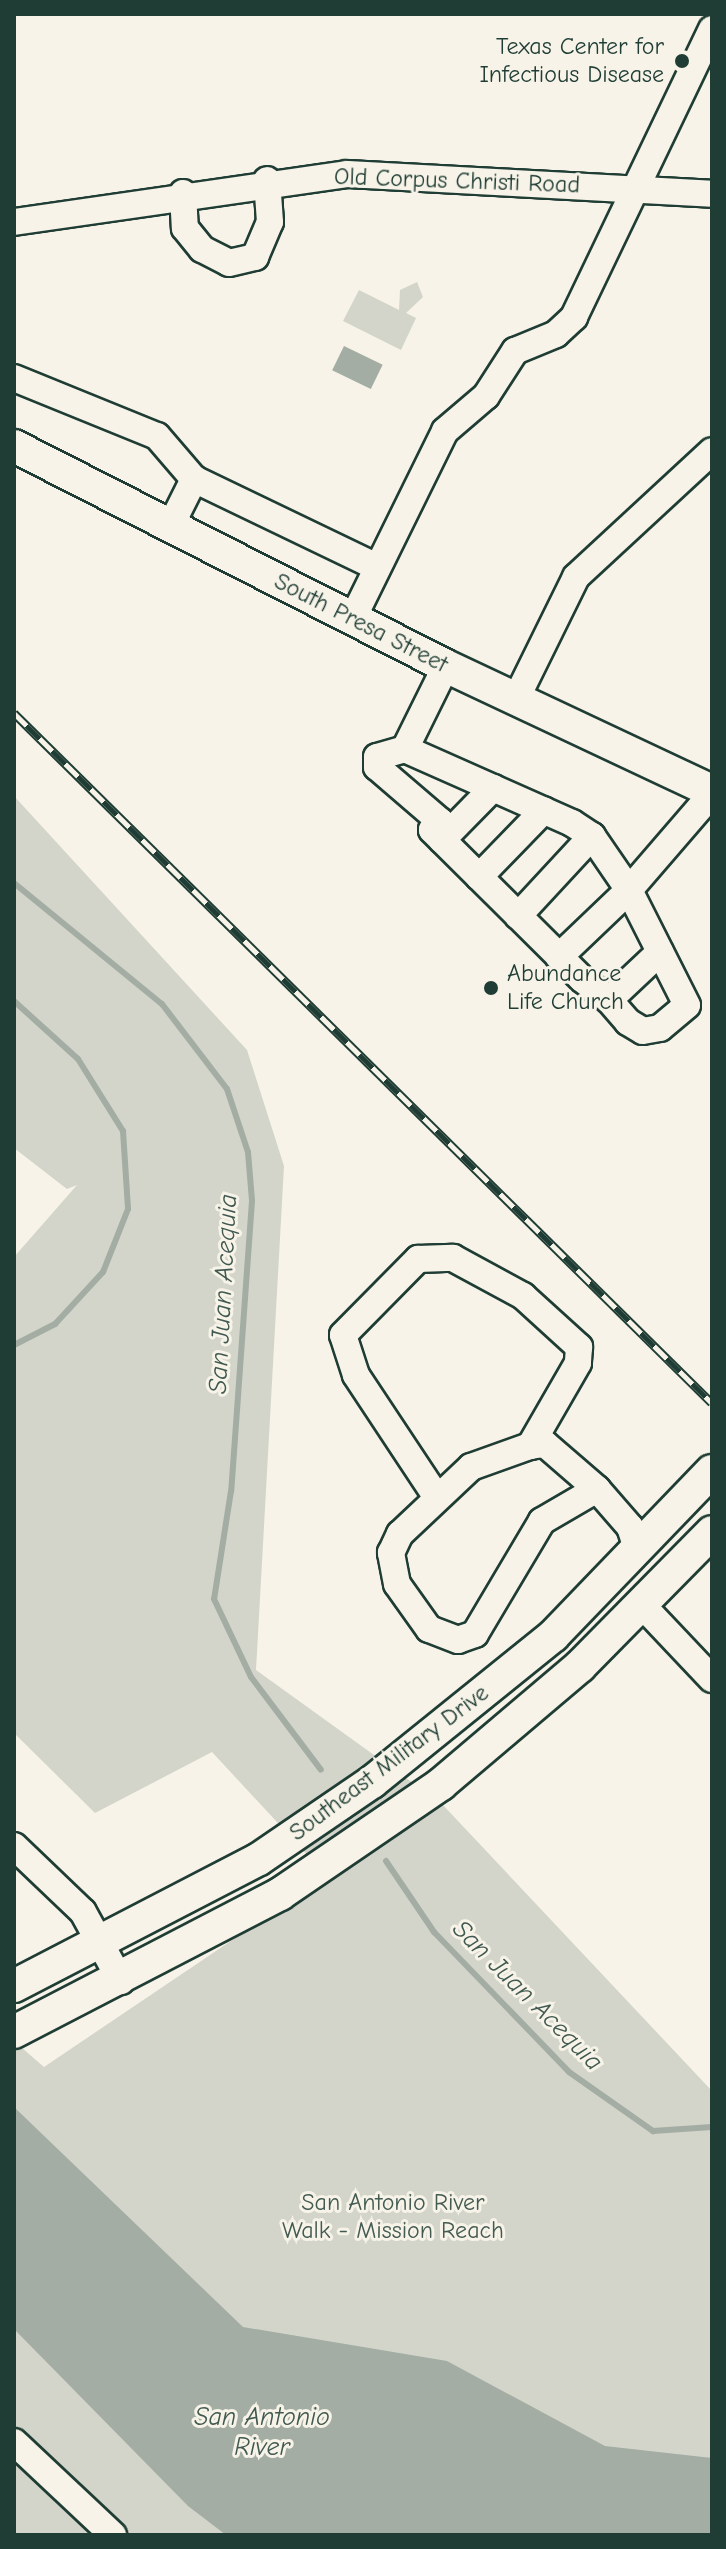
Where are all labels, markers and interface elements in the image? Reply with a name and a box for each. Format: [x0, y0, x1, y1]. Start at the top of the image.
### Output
place label: Texas Center for Infectious Disease [479, 33, 664, 89]
marker: Texas Center for Infectious Disease [671, 50, 693, 72]
street label: Old Corpus Christi Road [334, 162, 580, 200]
street label: South Presa Street [269, 567, 453, 679]
place label: Abundance Life Church [507, 960, 624, 1016]
marker: Abundance Life Church [482, 979, 500, 997]
water label: San Juan Acequia [203, 1193, 245, 1395]
street label: Southeast Military Drive [284, 1679, 494, 1847]
water label: San Juan Acequia [445, 1914, 609, 2078]
park label: San Antonio River Walk - Mission Reach [282, 2189, 504, 2245]
water label: San Antonio River [194, 2402, 330, 2464]

